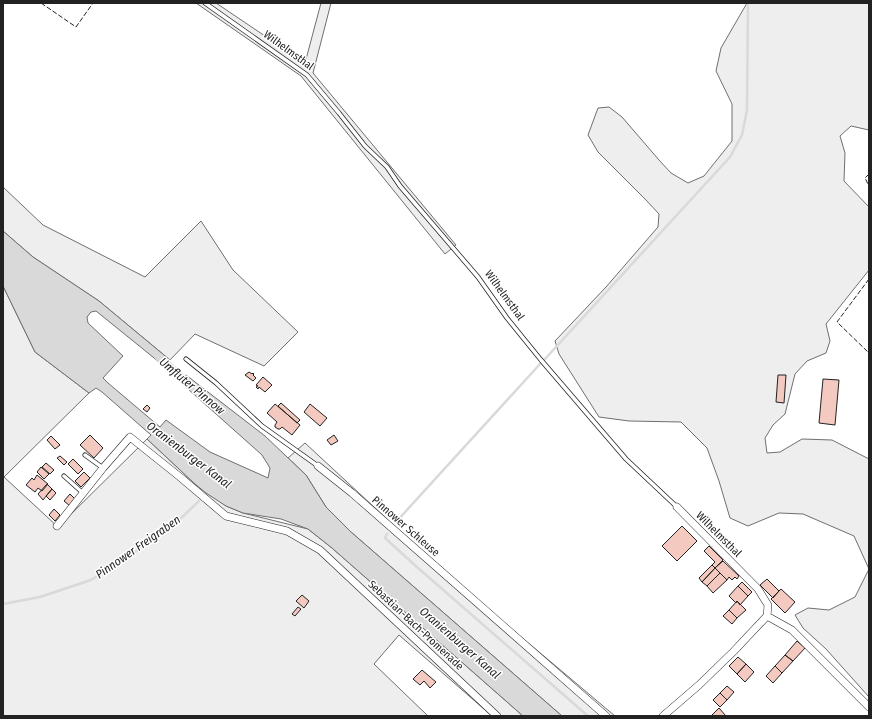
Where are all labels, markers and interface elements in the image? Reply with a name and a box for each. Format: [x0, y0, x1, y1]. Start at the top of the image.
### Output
street label: Wilhelmsthal [261, 28, 316, 73]
street label: Wilhelmsthal [482, 268, 527, 323]
water label: Umfluter Pinnow [156, 355, 228, 418]
water label: Oranienburger Kanal [144, 419, 234, 491]
street label: Pinnower Schleuse [369, 494, 442, 559]
street label: Wilhelmsthal [693, 509, 744, 560]
water label: Pinnower Freigraben [93, 512, 183, 582]
street label: Sebastian-Bach-Promenade [365, 578, 466, 673]
water label: Oranienburger Kanal [417, 604, 503, 682]

